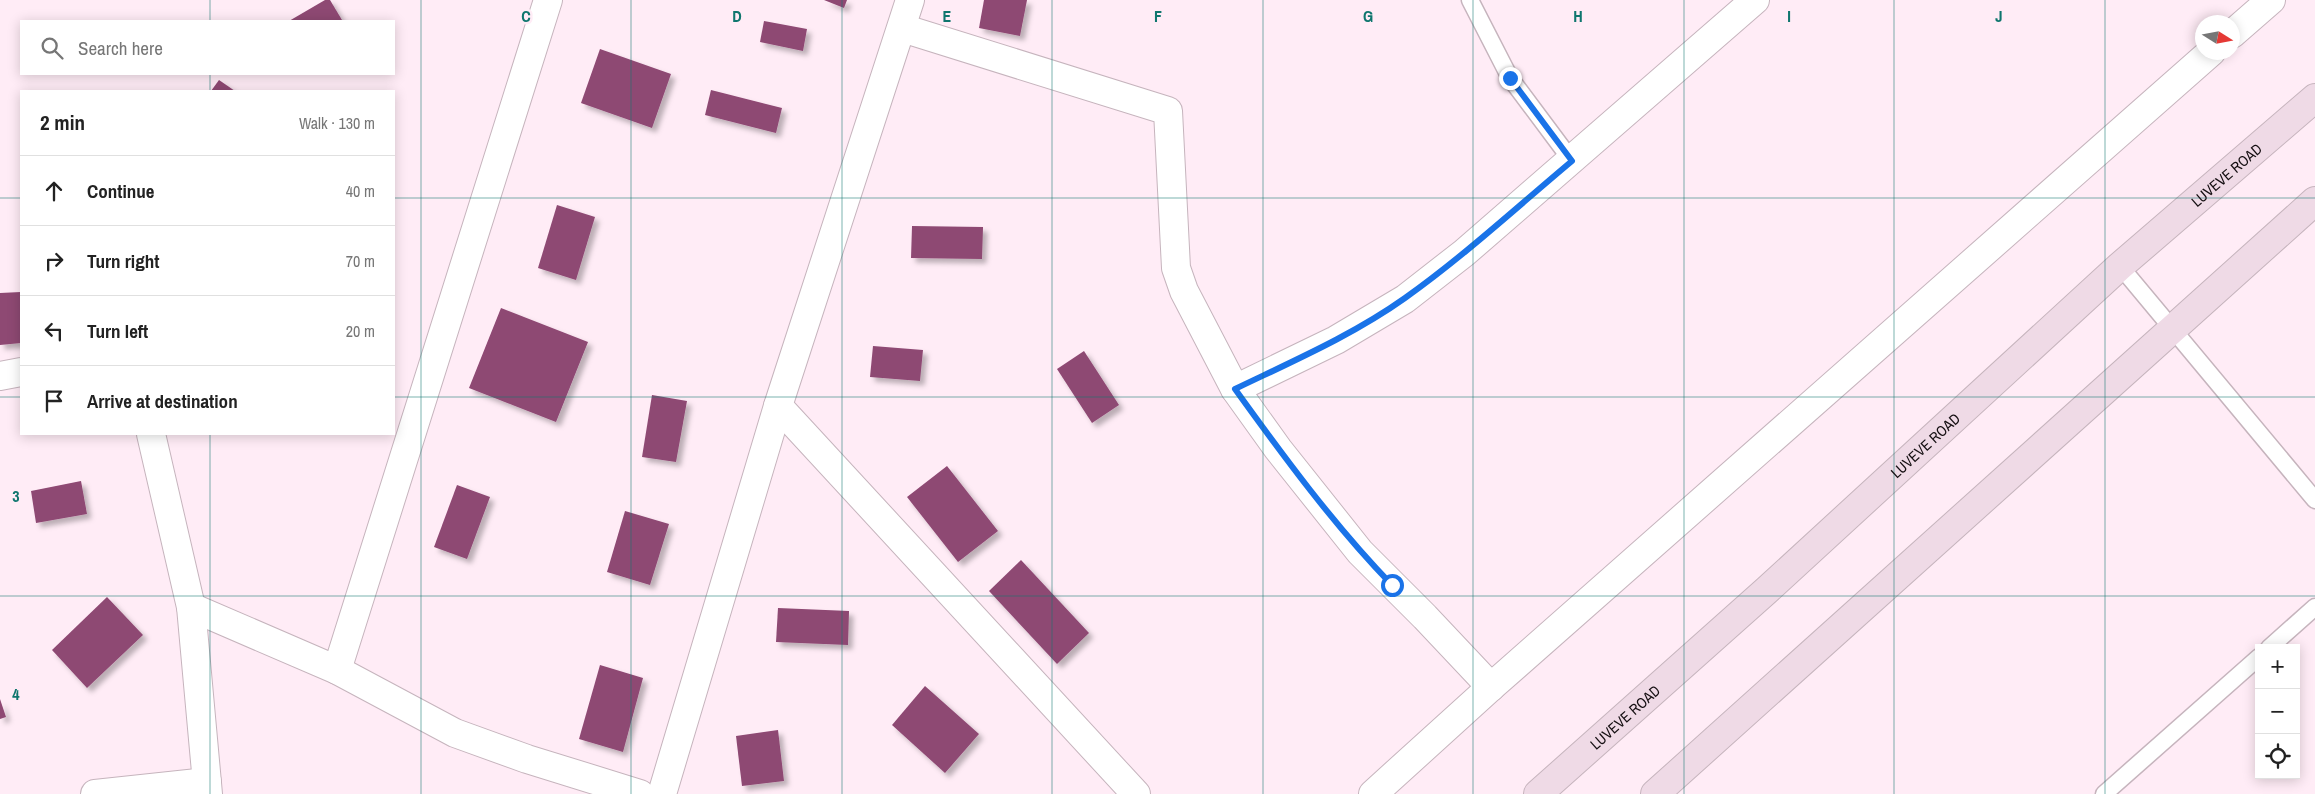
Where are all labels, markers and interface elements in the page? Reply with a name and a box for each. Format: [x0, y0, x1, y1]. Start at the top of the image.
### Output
text: C [521, 5, 531, 27]
text: D [732, 5, 742, 27]
text: E [943, 5, 952, 27]
text: F [1154, 5, 1162, 27]
text: G [1363, 5, 1373, 27]
text: H [1573, 5, 1583, 27]
text: I [1787, 5, 1791, 27]
text: J [1995, 5, 2003, 27]
north arrow [2195, 15, 2240, 60]
search box [20, 20, 395, 75]
icon: search [38, 34, 66, 62]
text: Search here [78, 35, 163, 61]
route end [1499, 67, 1522, 90]
text: 2 min [40, 108, 85, 137]
text: Walk · 130 m [299, 112, 375, 134]
street label: LUVEVE ROAD [2186, 138, 2266, 211]
icon: ahead [40, 177, 68, 205]
text: Continue [87, 178, 155, 204]
text: 40 m [346, 180, 375, 202]
icon: right [40, 247, 68, 275]
text: Turn right [87, 248, 159, 274]
text: 70 m [346, 250, 375, 272]
icon: left [40, 317, 68, 345]
text: Turn left [87, 318, 148, 344]
text: 20 m [346, 320, 375, 342]
icon: arrive [40, 387, 68, 415]
text: Arrive at destination [87, 388, 238, 414]
street label: LUVEVE ROAD [1886, 408, 1964, 482]
text: 3 [12, 485, 20, 507]
route start [1381, 574, 1404, 597]
map controls [2255, 644, 2300, 779]
button: + [2255, 644, 2300, 689]
street label: LUVEVE ROAD [1585, 680, 1664, 754]
text: 4 [12, 683, 20, 705]
button: − [2255, 689, 2300, 734]
button: locate [2255, 734, 2300, 779]

